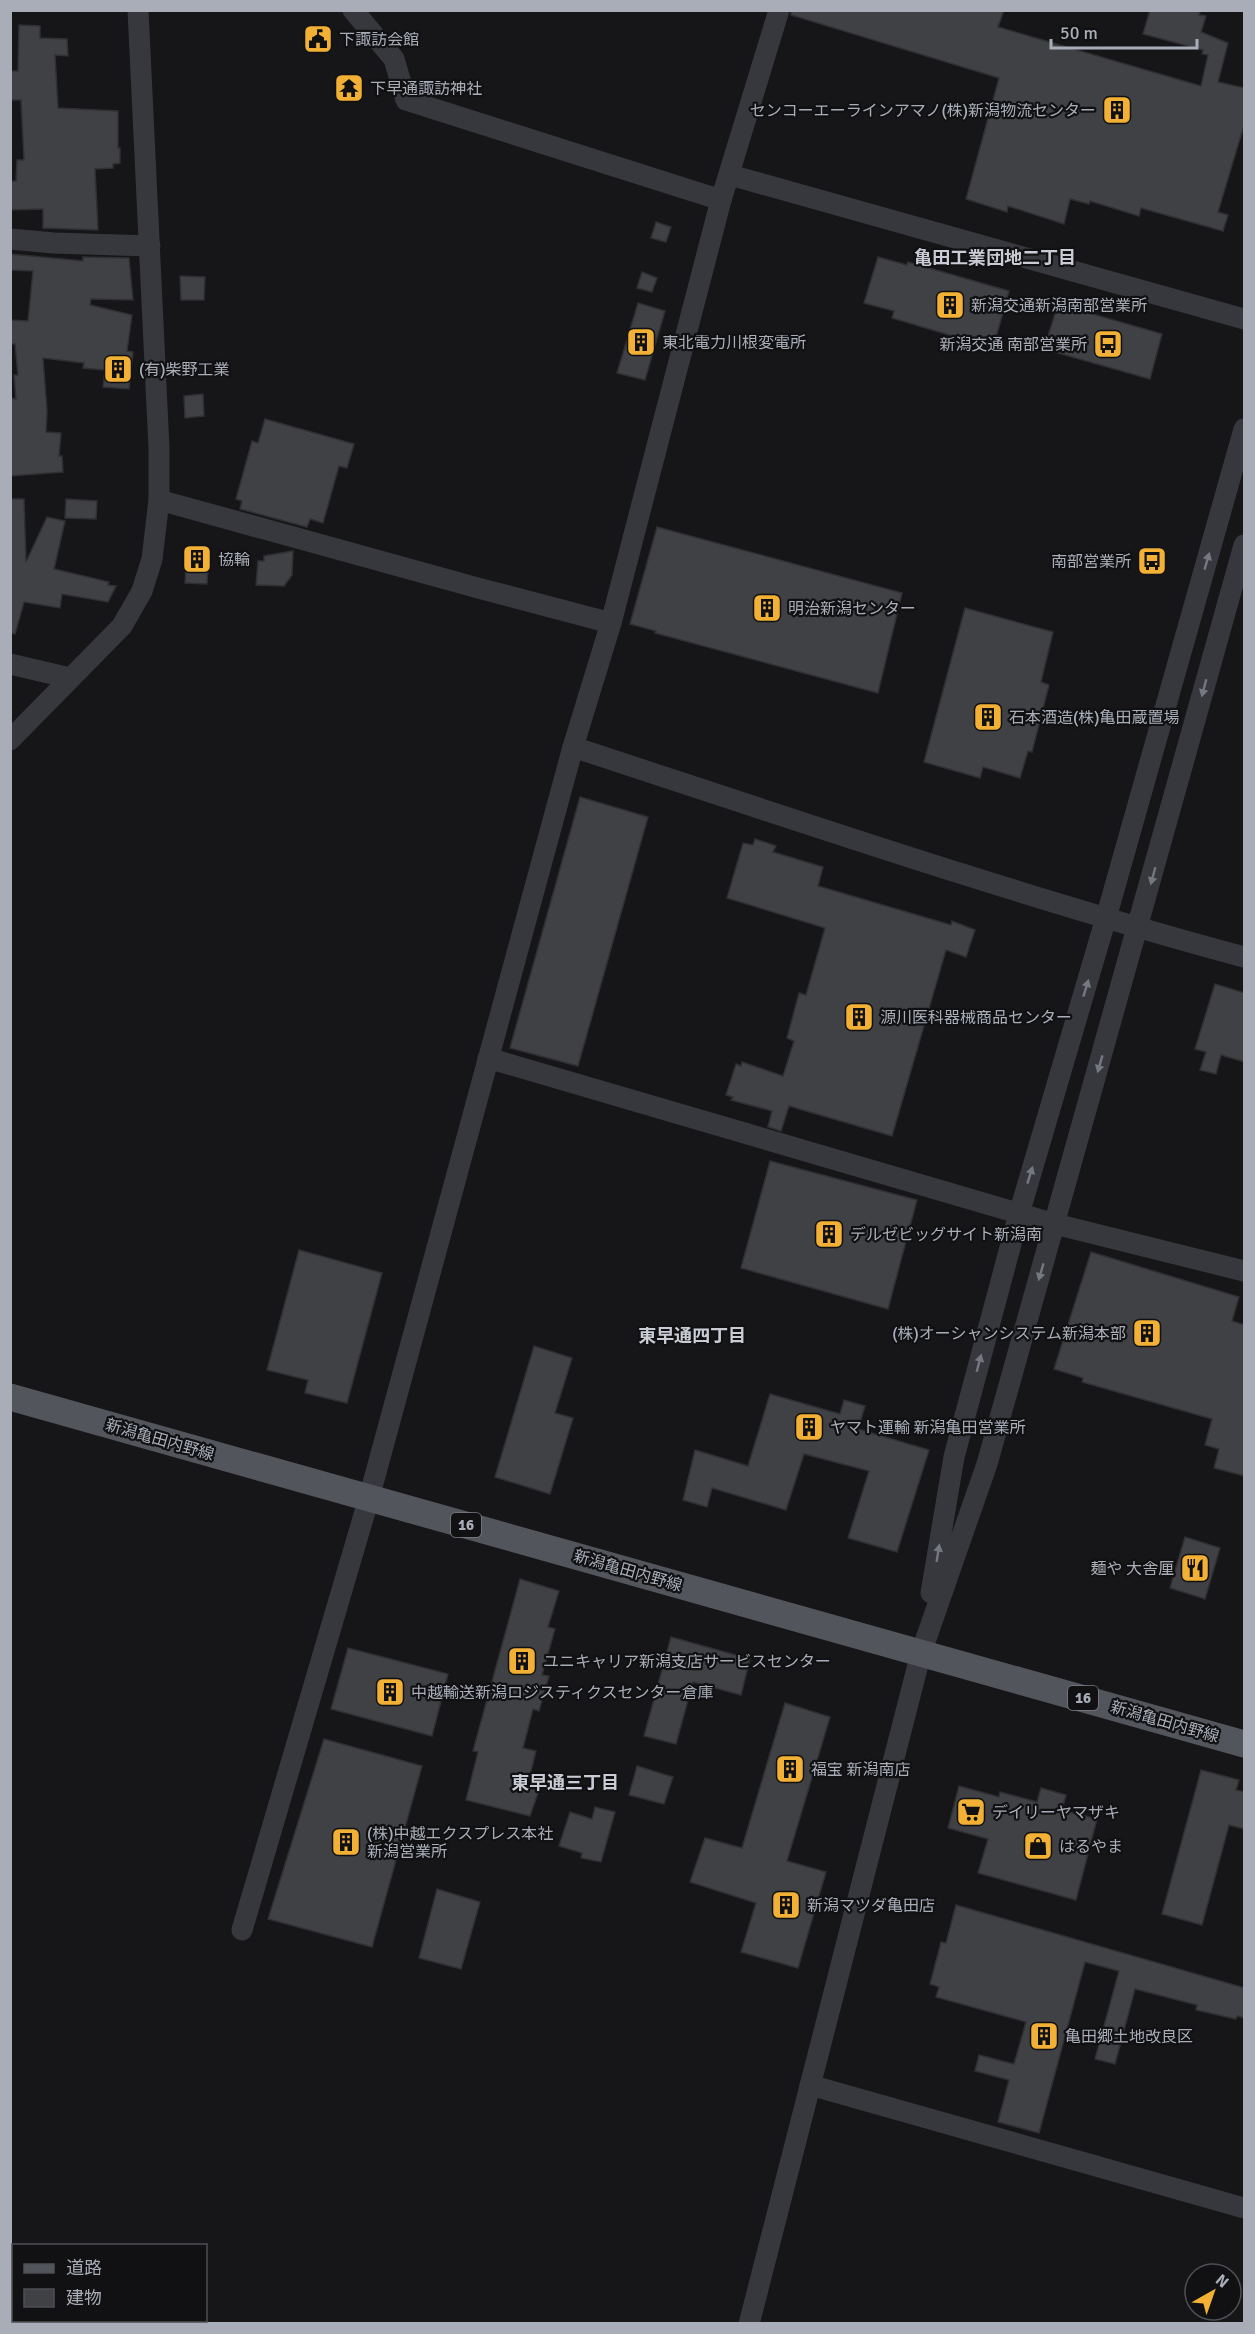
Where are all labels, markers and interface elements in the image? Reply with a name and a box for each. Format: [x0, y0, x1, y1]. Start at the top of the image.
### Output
scale bar [1051, 12, 1196, 50]
text: 50 m [1060, 22, 1098, 44]
public building icon: 下諏訪会館 [302, 23, 334, 55]
place label: 下諏訪会館 [339, 30, 419, 50]
temple icon: 下早通諏訪神社 [333, 72, 365, 104]
place label: 下早通諏訪神社 [370, 79, 482, 99]
building icon: センコーエーラインアマノ(株)新潟物流センター [1101, 94, 1133, 126]
place label: センコーエーラインアマノ(株)新潟物流センター [750, 101, 1096, 121]
district label: 亀田工業団地二丁目 [914, 247, 1076, 269]
building icon: 新潟交通新潟南部営業所 [934, 289, 966, 321]
place label: 新潟交通新潟南部営業所 [971, 296, 1147, 316]
building icon: 東北電力川根変電所 [625, 326, 657, 358]
bus stop icon: 新潟交通 南部営業所 [1092, 328, 1124, 360]
place label: 東北電力川根変電所 [662, 333, 806, 353]
place label: 新潟交通 南部営業所 [939, 335, 1087, 355]
building icon: (有)柴野工業 [102, 353, 134, 385]
place label: (有)柴野工業 [139, 360, 230, 380]
building icon: 協輪 [181, 543, 213, 575]
bus stop icon: 南部営業所 [1136, 545, 1168, 577]
place label: 協輪 [218, 550, 250, 570]
place label: 南部営業所 [1051, 552, 1131, 572]
one-way arrow [1203, 552, 1212, 570]
building icon: 明治新潟センター [751, 592, 783, 624]
place label: 明治新潟センター [788, 599, 916, 619]
one-way arrow [1199, 679, 1208, 697]
building icon: 石本酒造(株)亀田蔵置場 [972, 701, 1004, 733]
place label: 石本酒造(株)亀田蔵置場 [1009, 708, 1180, 728]
one-way arrow [1148, 868, 1157, 886]
one-way arrow [1082, 979, 1091, 997]
building icon: 源川医科器械商品センター [843, 1001, 875, 1033]
place label: 源川医科器械商品センター [880, 1008, 1072, 1028]
one-way arrow [1095, 1055, 1104, 1073]
one-way arrow [1026, 1166, 1035, 1184]
building icon: デルゼビッグサイト新潟南 [813, 1218, 845, 1250]
place label: デルゼビッグサイト新潟南 [850, 1225, 1042, 1245]
one-way arrow [1036, 1263, 1046, 1281]
building icon: (株)オーシャンシステム新潟本部 [1131, 1317, 1163, 1349]
place label: (株)オーシャンシステム新潟本部 [892, 1324, 1126, 1344]
district label: 東早通四丁目 [638, 1325, 746, 1347]
one-way arrow [974, 1354, 984, 1372]
building icon: ヤマト運輸 新潟亀田営業所 [793, 1411, 825, 1443]
street label: 新潟亀田内野線 [103, 1415, 216, 1465]
place label: ヤマト運輸 新潟亀田営業所 [830, 1418, 1026, 1438]
road number: 16 [451, 1513, 481, 1537]
one-way arrow [933, 1544, 942, 1563]
street label: 新潟亀田内野線 [571, 1546, 684, 1596]
restaurant icon: 麺や 大舎厘 [1179, 1552, 1211, 1584]
place label: 麺や 大舎厘 [1090, 1559, 1174, 1579]
building icon: ユニキャリア新潟支店サービスセンター [506, 1645, 538, 1677]
place label: ユニキャリア新潟支店サービスセンター [543, 1652, 831, 1672]
building icon: 中越輸送新潟ロジスティクスセンター倉庫 [374, 1676, 406, 1708]
place label: 中越輸送新潟ロジスティクスセンター倉庫 [411, 1683, 714, 1703]
road number: 16 [1068, 1686, 1098, 1710]
street label: 新潟亀田内野線 [1108, 1697, 1221, 1747]
building icon: 福宝 新潟南店 [774, 1753, 806, 1785]
place label: 福宝 新潟南店 [811, 1760, 911, 1780]
district label: 東早通三丁目 [511, 1772, 619, 1794]
supermarket icon: デイリーヤマザキ [955, 1796, 987, 1828]
place label: デイリーヤマザキ [992, 1803, 1120, 1823]
place label: (株)中越エクスプレス本社 新潟営業所 [367, 1824, 553, 1862]
building icon: (株)中越エクスプレス本社 新潟営業所 [330, 1826, 362, 1858]
shop icon: はるやま [1022, 1830, 1054, 1862]
place label: はるやま [1059, 1837, 1123, 1857]
building icon: 新潟マツダ亀田店 [770, 1889, 802, 1921]
place label: 新潟マツダ亀田店 [807, 1896, 935, 1916]
building icon: 亀田郷土地改良区 [1028, 2020, 1060, 2052]
place label: 亀田郷土地改良区 [1065, 2027, 1193, 2047]
legend [12, 2244, 207, 2322]
text: 道路 [66, 2257, 102, 2279]
north arrow [1183, 2262, 1243, 2322]
text: N [1211, 2270, 1233, 2293]
text: 建物 [66, 2287, 102, 2309]

